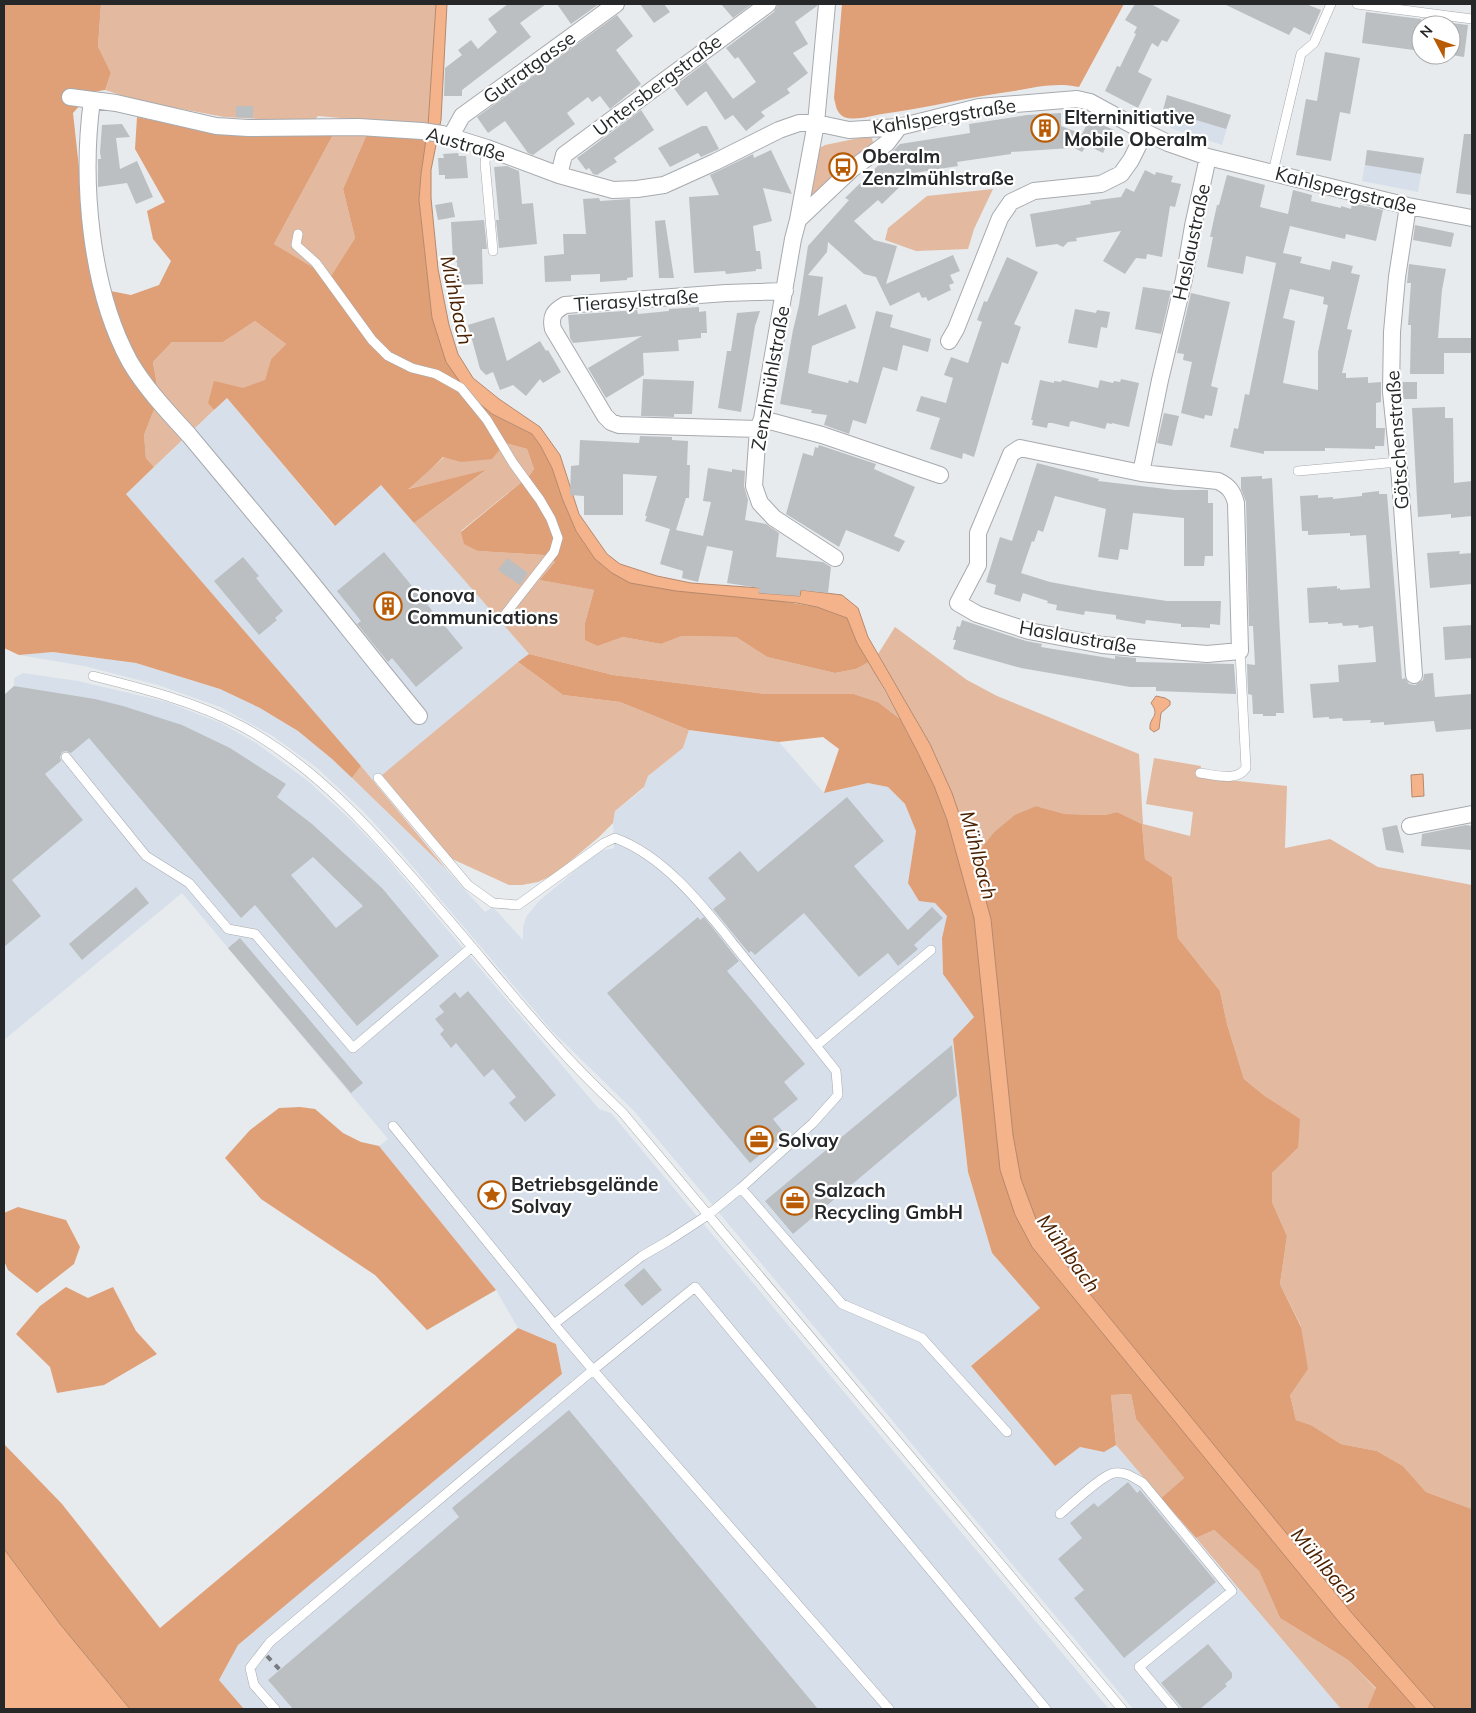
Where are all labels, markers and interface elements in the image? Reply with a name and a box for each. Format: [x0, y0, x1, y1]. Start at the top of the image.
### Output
north arrow [1411, 15, 1461, 65]
text: N [1416, 22, 1436, 41]
street label: Gutratgasse [478, 25, 580, 109]
street label: Untersbergstraße [588, 29, 726, 141]
street label: Kahlspergstraße [870, 93, 1018, 139]
place label: Elterninitiative Mobile Oberalm [1064, 105, 1207, 151]
building icon: Elterninitiative Mobile Oberalm [1030, 113, 1060, 143]
street label: Austraße [424, 121, 508, 167]
place label: Oberalm Zenzlmühlstraße [862, 144, 1014, 190]
bus stop icon: Oberalm Zenzlmühlstraße [828, 152, 858, 182]
street label: Kahlspergstraße [1273, 161, 1419, 219]
street label: Haslaustraße [1167, 181, 1215, 303]
water label: Mühlbach [435, 253, 479, 347]
street label: Tierasylstraße [573, 284, 699, 316]
street label: Zenzlmühlstraße [745, 304, 795, 452]
street label: Götschenstraße [1380, 370, 1414, 510]
place label: Conova Communications [407, 583, 558, 629]
building icon: Conova Communications [373, 591, 403, 621]
street label: Haslaustraße [1017, 615, 1139, 659]
water label: Mühlbach [955, 808, 1003, 902]
office icon: Solvay [744, 1125, 774, 1155]
place label: Solvay [778, 1128, 839, 1152]
place label: Betriebsgelände Solvay [511, 1172, 658, 1218]
place label: Salzach Recycling GmbH [814, 1178, 963, 1224]
place icon: Betriebsgelände Solvay [477, 1180, 507, 1210]
office icon: Salzach Recycling GmbH [780, 1186, 810, 1216]
water label: Mühlbach [1032, 1209, 1106, 1297]
water label: Mühlbach [1286, 1522, 1364, 1608]

